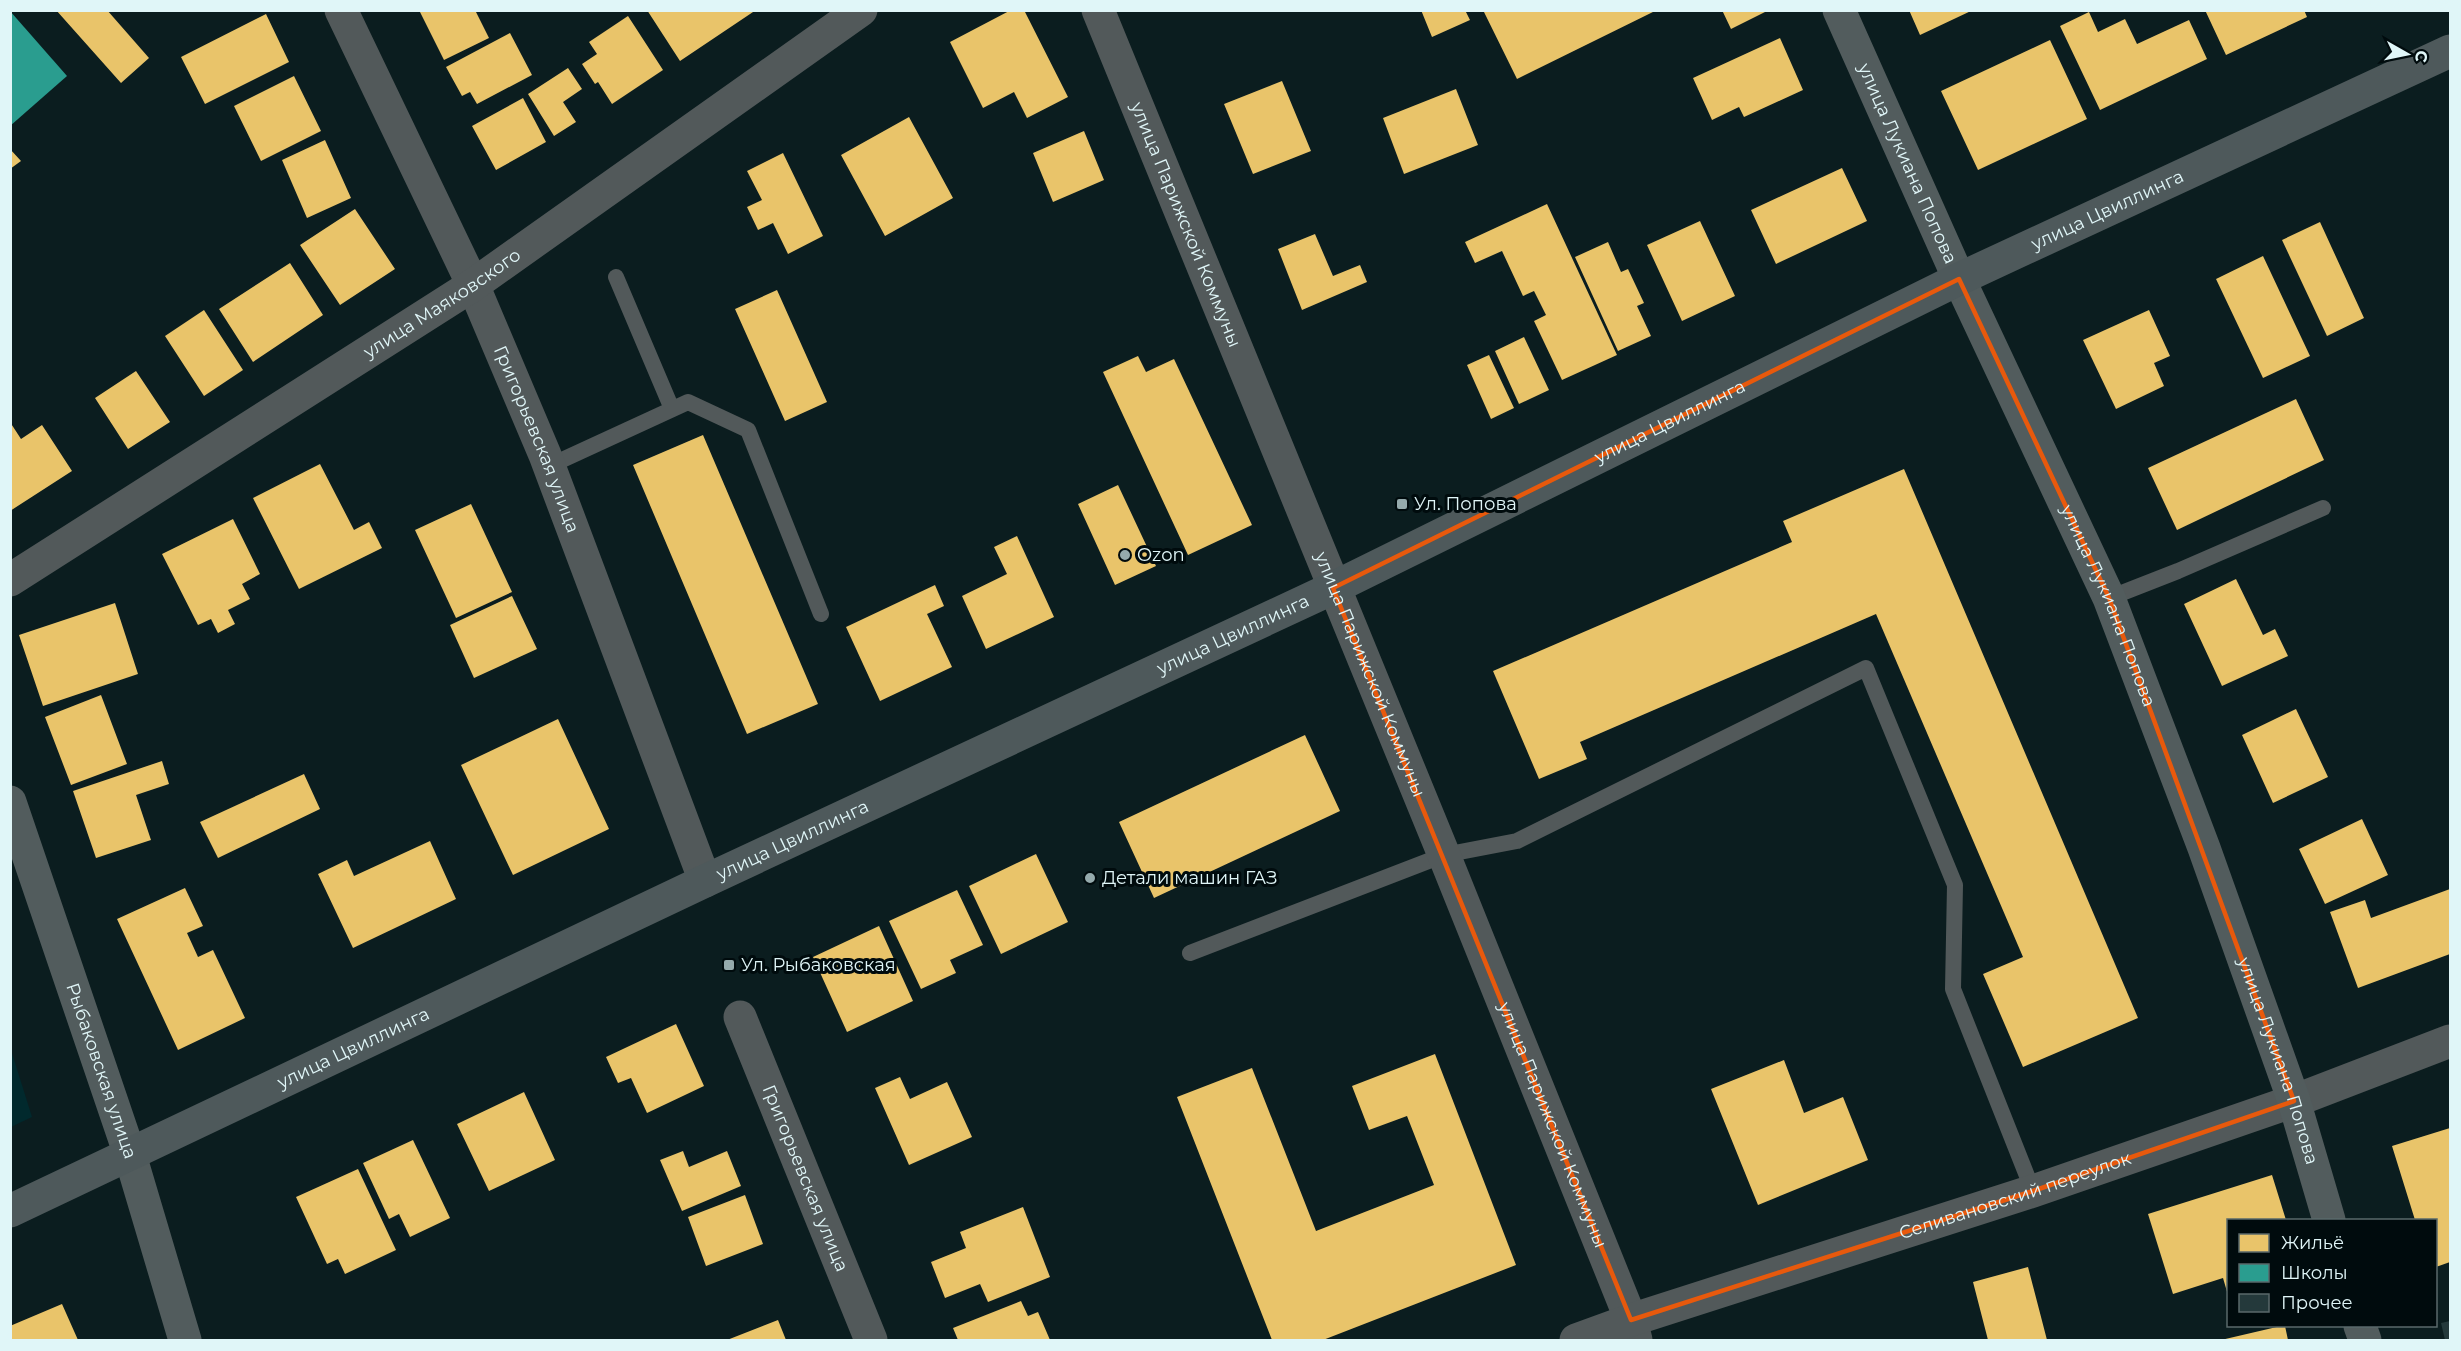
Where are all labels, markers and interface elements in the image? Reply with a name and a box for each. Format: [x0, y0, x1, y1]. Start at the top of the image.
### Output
north arrow [2377, 24, 2437, 84]
text: С [2411, 49, 2432, 64]
street label: улица Лукиана Попова [1853, 59, 1962, 267]
street label: улица Парижской Коммуны [1126, 98, 1246, 350]
street label: улица Цвиллинга [2027, 165, 2187, 255]
street label: улица Маяковского [358, 244, 525, 363]
street label: Григорьевская улица [489, 342, 584, 536]
street label: улица Цвиллинга [1590, 375, 1749, 469]
place label: Ул. Попова [1414, 493, 1517, 515]
marker: Ул. Попова [1395, 497, 1409, 511]
street label: улица Лукиана Попова [2055, 500, 2160, 710]
place label: Ozon [1137, 544, 1185, 566]
marker: Ozon [1118, 548, 1132, 562]
street label: улица Парижской Коммуны [1310, 548, 1430, 800]
street label: улица Цвиллинга [1152, 590, 1313, 680]
street label: улица Цвиллинга [712, 795, 872, 886]
place label: Детали машин ГАЗ [1102, 867, 1277, 889]
marker: Детали машин ГАЗ [1083, 871, 1097, 885]
street label: улица Лукиана Попова [2232, 953, 2323, 1167]
place label: Ул. Рыбаковская [741, 954, 896, 976]
marker: Ул. Рыбаковская [722, 958, 736, 972]
street label: Рыбаковская улица [61, 980, 141, 1162]
street label: улица Парижской Коммуны [1493, 998, 1612, 1251]
street label: улица Цвиллинга [273, 1003, 433, 1094]
street label: Григорьевская улица [758, 1082, 853, 1275]
street label: Селивановский переулок [1896, 1147, 2134, 1244]
legend [2227, 1219, 2437, 1327]
text: Жильё [2281, 1232, 2344, 1254]
text: Школы [2281, 1262, 2348, 1284]
text: Прочее [2281, 1292, 2353, 1314]

